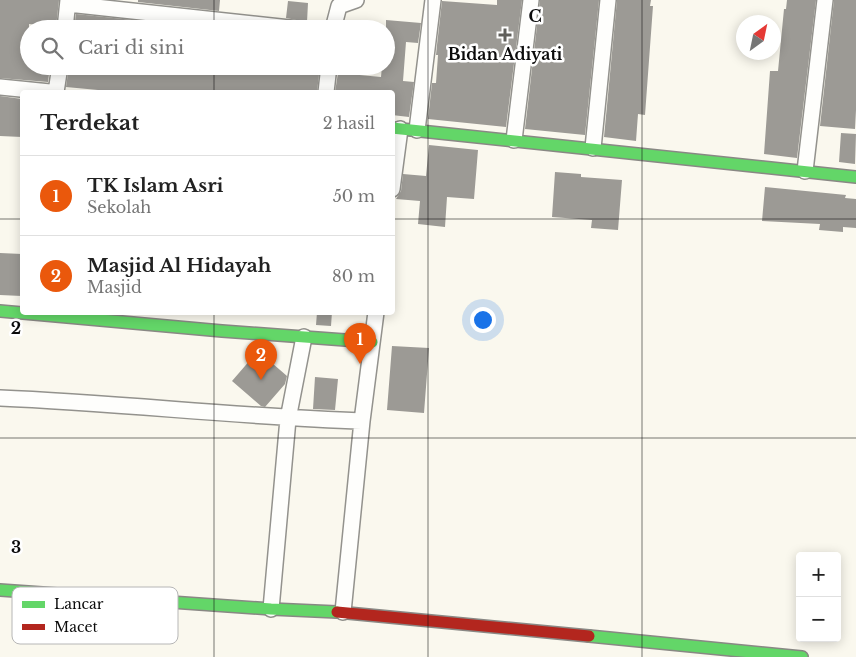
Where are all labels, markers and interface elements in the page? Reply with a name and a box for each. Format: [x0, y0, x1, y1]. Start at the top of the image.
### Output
text: C [528, 6, 542, 26]
north arrow [736, 15, 781, 60]
search box [20, 20, 395, 75]
marker: Bidan Adiyati [498, 28, 512, 42]
icon: search [38, 34, 66, 62]
text: Cari di sini [78, 36, 184, 59]
place label: Bidan Adiyati [448, 44, 563, 64]
text: Terdekat [40, 110, 139, 136]
text: 2 hasil [323, 113, 375, 133]
text: TK Islam Asri [87, 174, 223, 197]
text: 1 [53, 186, 59, 206]
text: 50 m [333, 186, 375, 206]
text: Sekolah [87, 197, 151, 217]
text: Masjid Al Hidayah [87, 254, 271, 277]
text: 2 [51, 266, 61, 286]
text: 80 m [332, 266, 375, 286]
text: Masjid [87, 277, 142, 297]
your location [470, 307, 496, 333]
text: 2 [11, 318, 21, 338]
pin: 1 [344, 323, 376, 364]
pin: 2 [245, 339, 277, 380]
text: 3 [11, 537, 21, 557]
map controls [796, 552, 841, 642]
button: + [796, 552, 841, 597]
legend [12, 587, 178, 644]
text: Lancar [54, 595, 104, 613]
button: − [796, 597, 841, 642]
text: Macet [54, 618, 99, 636]

